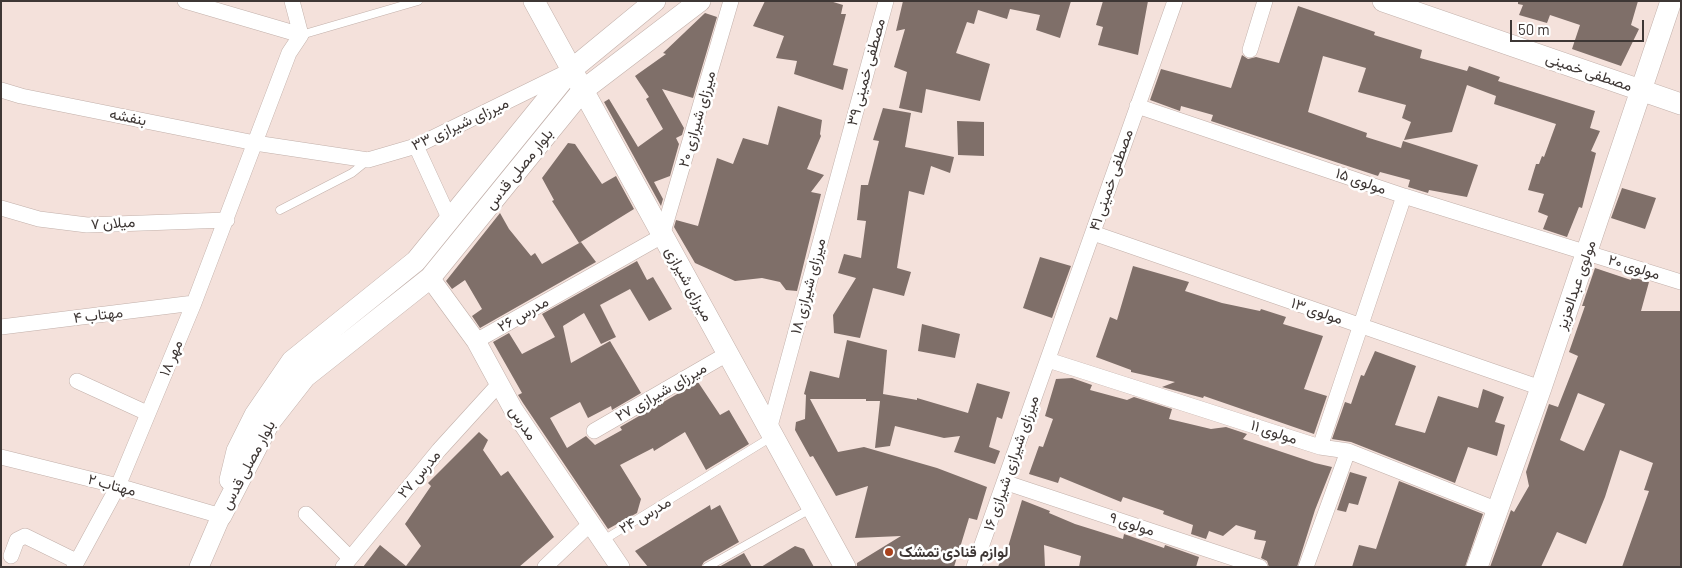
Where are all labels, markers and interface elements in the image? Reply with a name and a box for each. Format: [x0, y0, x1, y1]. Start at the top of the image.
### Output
scale bar [1512, 10, 1646, 42]
street label: مصطفی خمینی ۳۹ [843, 16, 889, 128]
text: 50 m [1518, 20, 1550, 38]
street label: مصطفی خمینی [1543, 49, 1635, 95]
street label: میرزای شیرازی ۲۰ [675, 69, 719, 169]
street label: میرزای شیرازی ۳۳ [409, 94, 511, 154]
street label: بنفشه [108, 105, 148, 129]
street label: بلوار مصلی قدس [481, 125, 557, 213]
street label: مصطفی خمینی ۴۱ [1085, 127, 1137, 233]
street label: مولوی ۱۵ [1333, 164, 1389, 198]
street label: میلان ۷ [90, 213, 136, 233]
street label: میرزای شیرازی ۱۸ [787, 236, 829, 336]
street label: مولوی عبدالعزیز [1552, 238, 1600, 332]
street label: میرزای شیرازی [661, 244, 717, 324]
street label: مولوی ۲۰ [1606, 251, 1662, 283]
street label: مدرس ۲۶ [494, 292, 552, 336]
street label: مولوی ۱۳ [1289, 294, 1345, 328]
street label: مهتاب ۴ [72, 303, 124, 327]
street label: مهر ۱۸ [155, 337, 187, 379]
street label: میرزای شیرازی ۲۷ [612, 359, 710, 425]
street label: میرزای شیرازی شیرازی ۱۶ [979, 393, 1043, 533]
street label: مدرس [505, 402, 541, 444]
street label: مولوی ۱۱ [1248, 416, 1300, 448]
street label: بلوار مصلی قدس [217, 417, 279, 513]
street label: مدرس ۲۷ [394, 446, 444, 502]
street label: مهتاب ۲ [86, 470, 138, 500]
street label: مدرس ۲۴ [616, 493, 674, 537]
street label: مولوی ۹ [1107, 508, 1157, 540]
place label: لوازم قنادی تمشک [899, 543, 1008, 561]
marker: لوازم قنادی تمشک [883, 546, 895, 558]

